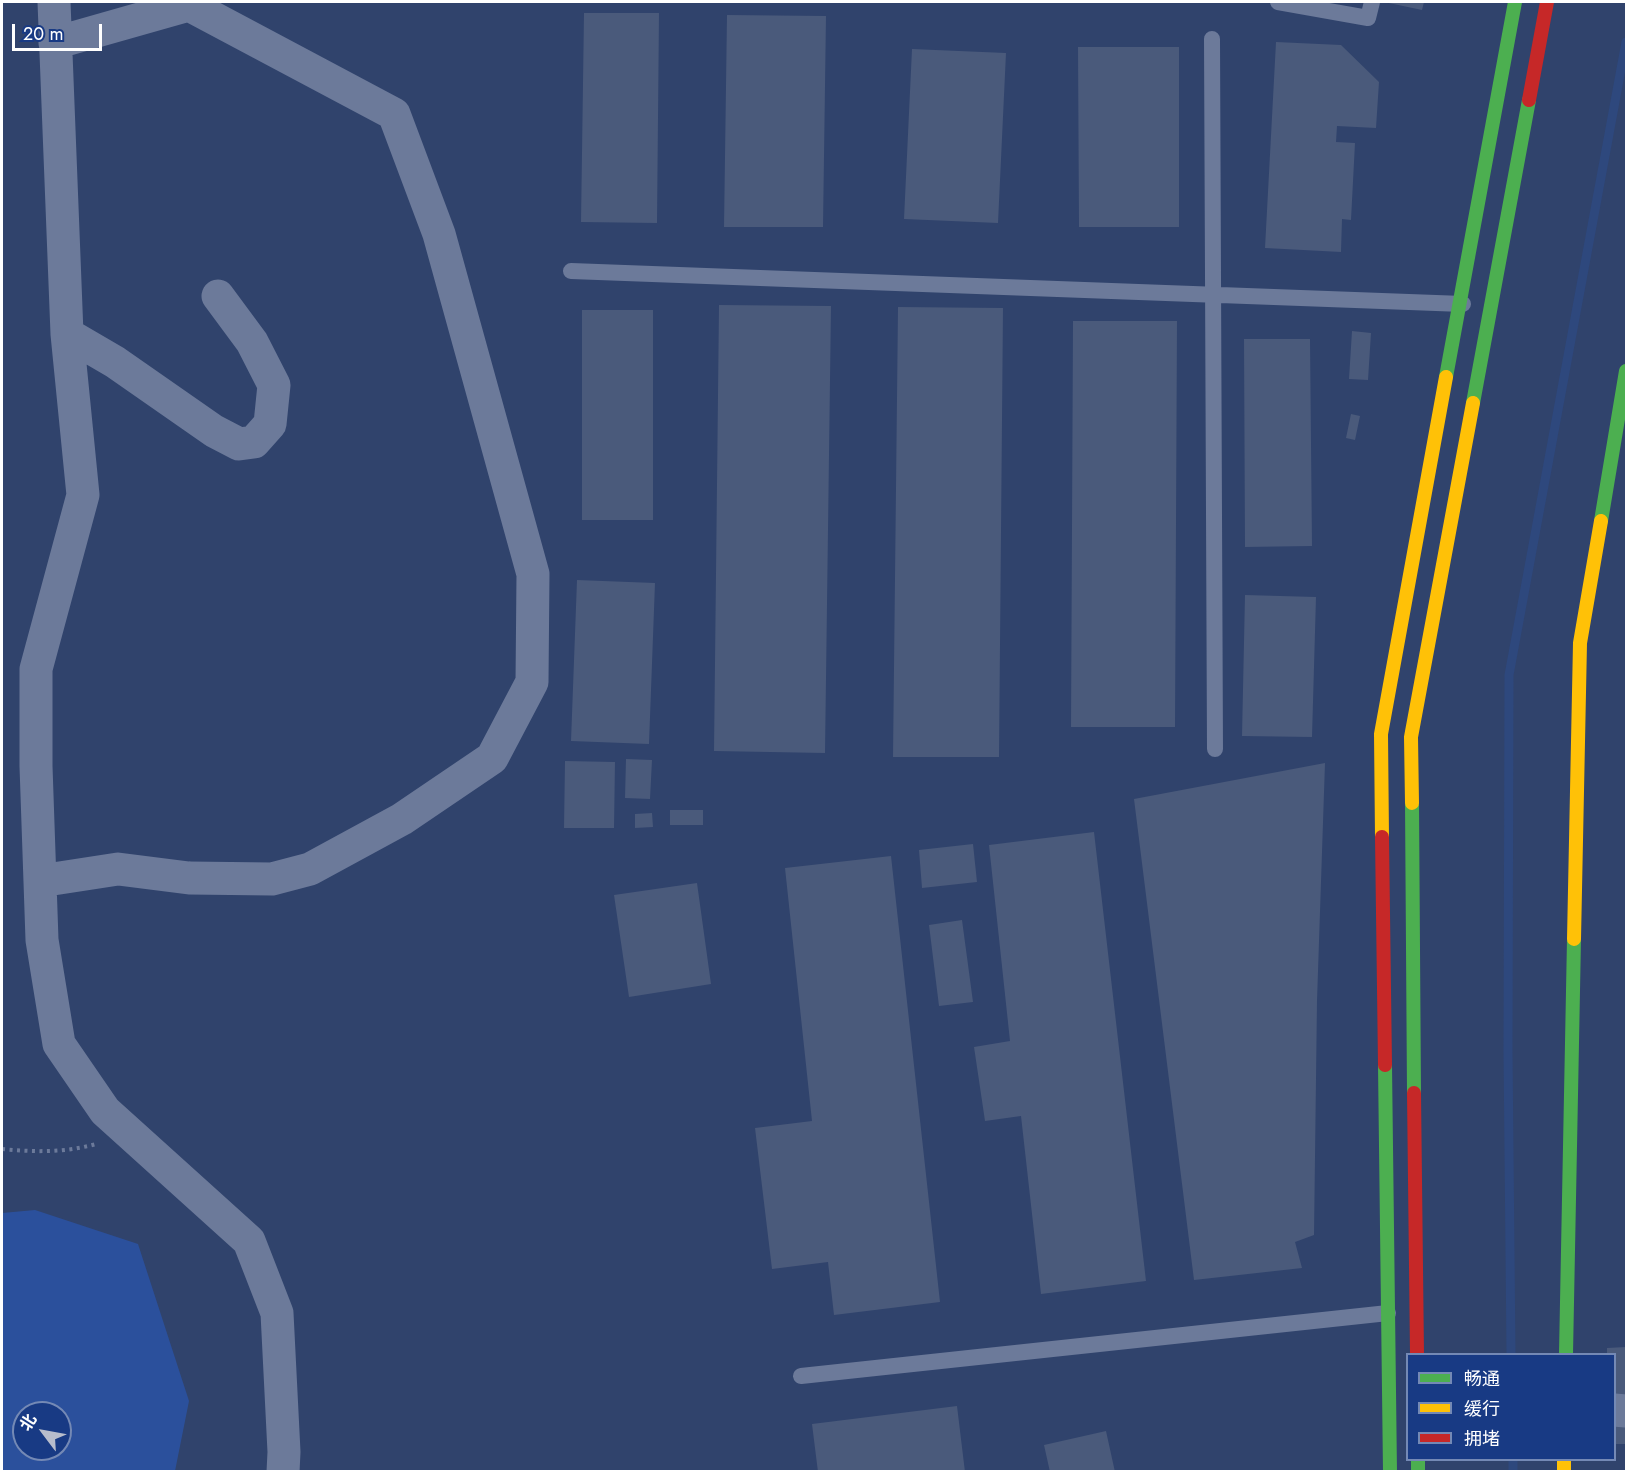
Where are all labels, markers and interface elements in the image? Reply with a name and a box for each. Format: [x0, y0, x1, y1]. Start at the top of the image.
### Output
scale bar [15, 12, 105, 50]
text: 20 m [23, 21, 63, 47]
legend [1406, 1353, 1616, 1461]
text: 畅通 [1464, 1366, 1500, 1392]
text: 缓行 [1464, 1396, 1500, 1422]
north arrow [12, 1401, 72, 1461]
text: 北 [14, 1409, 42, 1435]
text: 拥堵 [1464, 1426, 1500, 1452]

